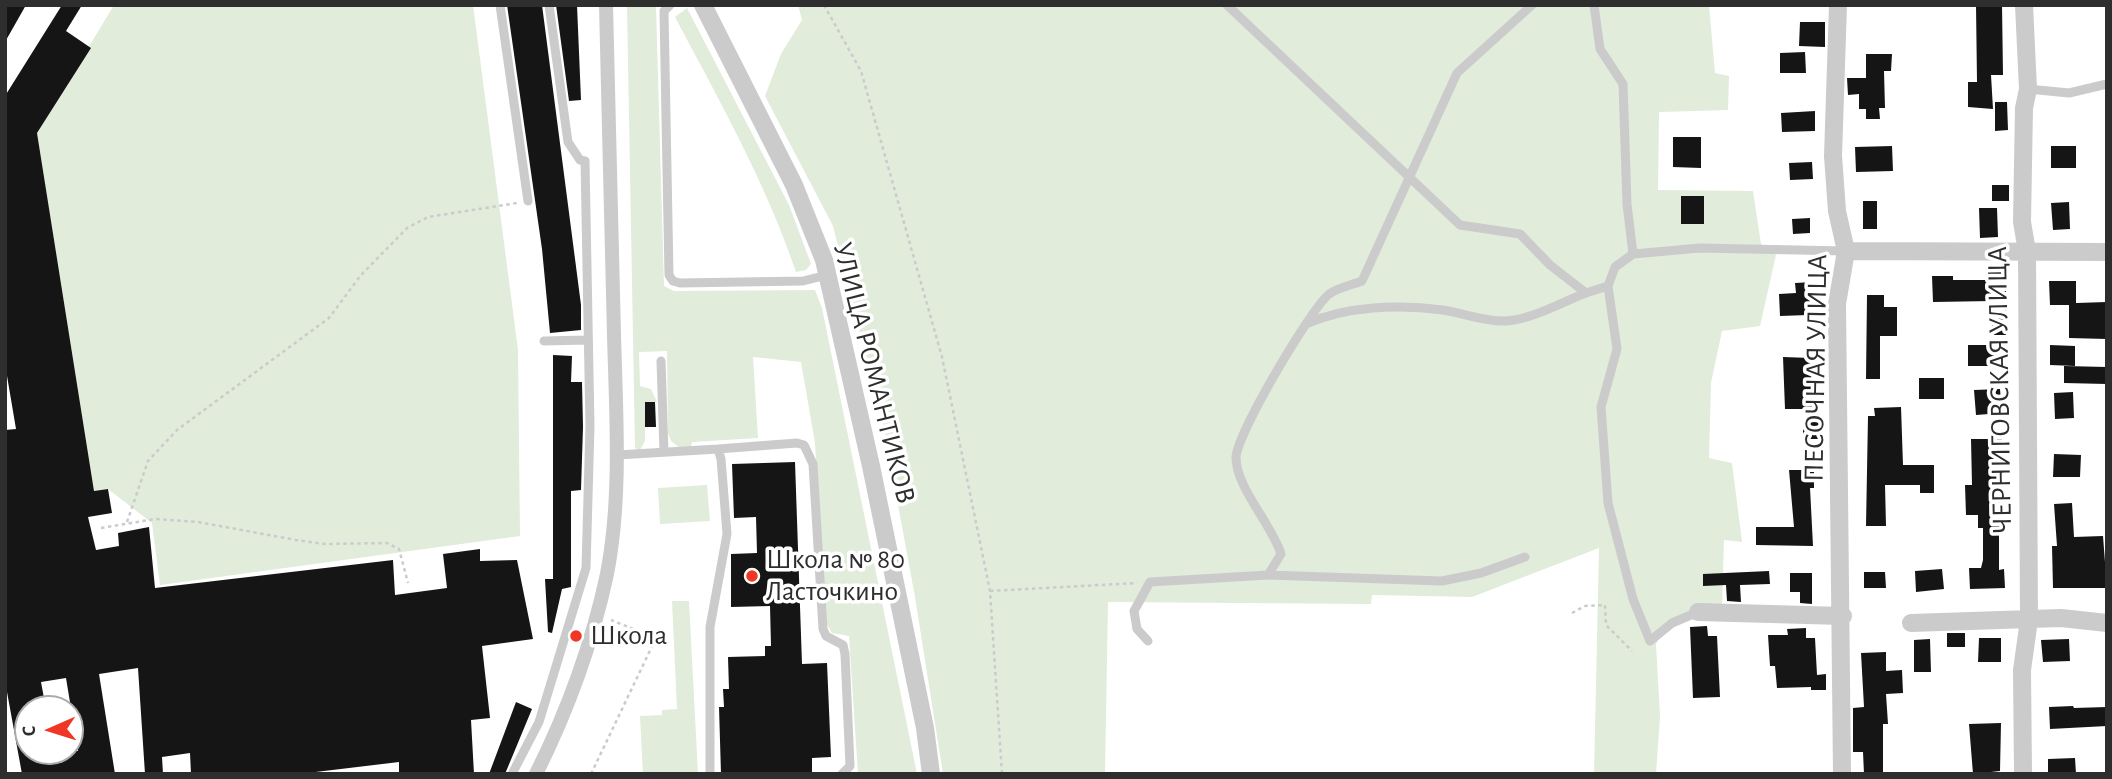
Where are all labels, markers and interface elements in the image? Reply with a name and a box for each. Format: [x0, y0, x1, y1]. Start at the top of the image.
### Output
street label: УЛИЦА РОМАНТИКОВ [825, 239, 923, 507]
street label: ЧЕРНИГОВСКАЯ УЛИЦА [1981, 246, 2019, 534]
street label: ПЕСОЧНАЯ УЛИЦА [1797, 254, 1835, 482]
place label: Школа № 80 Ласточкино [766, 543, 905, 609]
marker: Школа № 80 Ласточкино [744, 568, 760, 584]
place label: Школа [590, 619, 667, 653]
marker: Школа [568, 628, 584, 644]
north arrow [14, 695, 84, 765]
text: С [20, 725, 39, 737]

